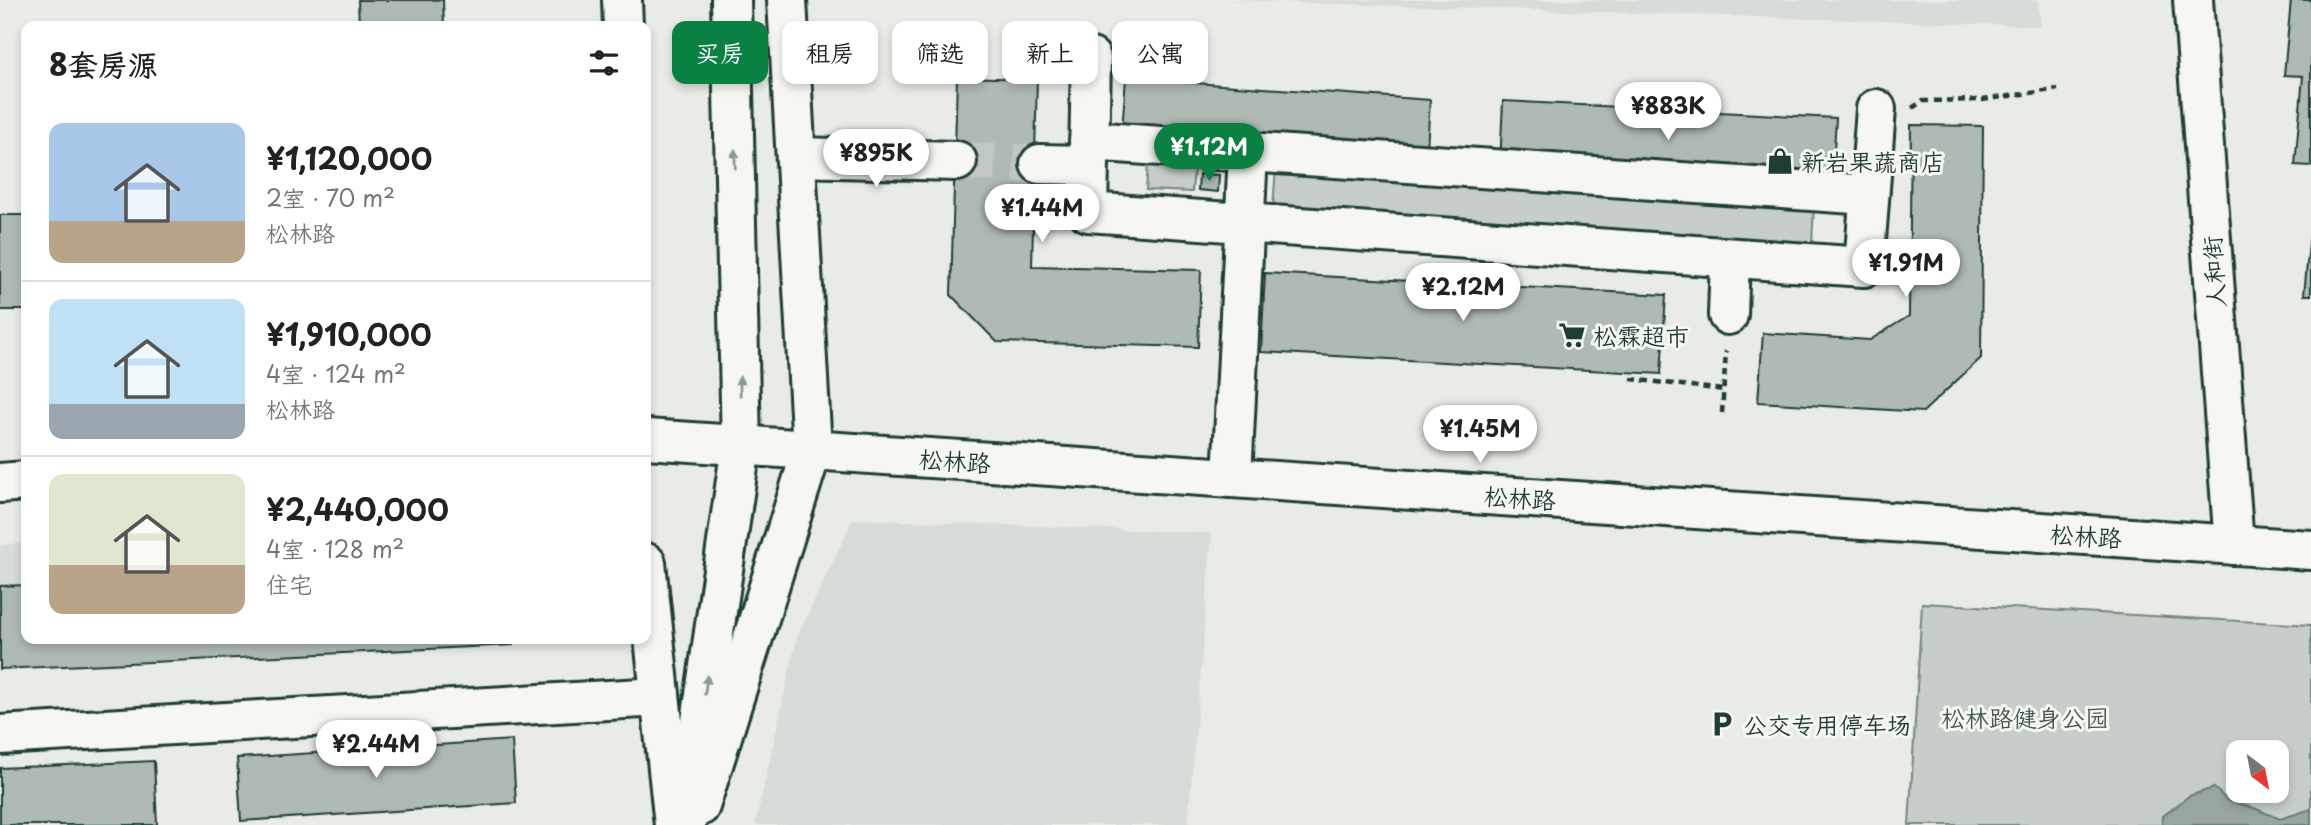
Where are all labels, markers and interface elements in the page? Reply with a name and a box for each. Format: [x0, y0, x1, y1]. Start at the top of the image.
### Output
chip: 买房 [672, 21, 768, 84]
chip: 租房 [782, 21, 878, 84]
chip: 筛选 [892, 21, 988, 84]
chip: 新上 [1002, 21, 1098, 84]
chip: 公寓 [1112, 21, 1208, 84]
text: 8套房源 [49, 41, 158, 86]
icon: filters [585, 44, 623, 82]
pin: ¥883K [1619, 82, 1717, 142]
text: ¥883K [1630, 87, 1706, 122]
pin: ¥1.12M [1152, 124, 1266, 183]
text: ¥1.12M [1170, 128, 1248, 163]
pin: ¥895K [827, 130, 925, 189]
text: ¥895K [839, 134, 913, 169]
text: ¥1,120,000 [266, 135, 432, 180]
place label: 新岩果蔬商店 [1801, 143, 1945, 179]
shop icon: 新岩果蔬商店 [1765, 146, 1795, 176]
one-way arrow [729, 148, 740, 170]
icon: home [105, 151, 189, 235]
text: 2室 · 70 m² [266, 180, 395, 215]
pin: ¥1.44M [985, 184, 1099, 244]
text: ¥1.44M [1001, 189, 1083, 224]
text: 松林路 [266, 215, 335, 250]
street label: 人和街 [2193, 235, 2233, 309]
pin: ¥1.91M [1849, 240, 1963, 299]
text: ¥1.91M [1868, 244, 1944, 279]
pin: ¥2.12M [1406, 264, 1520, 323]
text: ¥2.12M [1421, 268, 1505, 303]
text: ¥1,910,000 [266, 311, 432, 356]
place label: 松霖超市 [1593, 317, 1689, 353]
supermarket icon: 松霖超市 [1557, 320, 1587, 350]
icon: home [105, 327, 189, 411]
text: 4室 · 124 m² [266, 356, 406, 391]
one-way arrow [734, 375, 745, 397]
text: 松林路 [266, 391, 335, 426]
pin: ¥1.45M [1423, 406, 1537, 465]
text: ¥1.45M [1439, 410, 1521, 445]
street label: 松林路 [918, 440, 992, 480]
street label: 松林路 [1483, 477, 1557, 517]
text: ¥2,440,000 [266, 486, 449, 531]
icon: home [105, 502, 189, 586]
street label: 松林路 [2049, 515, 2123, 555]
text: 4室 · 128 m² [266, 531, 404, 566]
text: 住宅 [266, 566, 312, 601]
one-way arrow [701, 674, 712, 696]
park label: 松林路健身公园 [1941, 699, 2109, 735]
place label: 公交专用停车场 [1743, 706, 1911, 742]
parking icon: 公交专用停车场 [1707, 709, 1737, 739]
pin: ¥2.44M [319, 720, 433, 780]
text: ¥2.44M [332, 725, 420, 760]
north arrow [2226, 740, 2289, 803]
map controls [2226, 740, 2289, 803]

